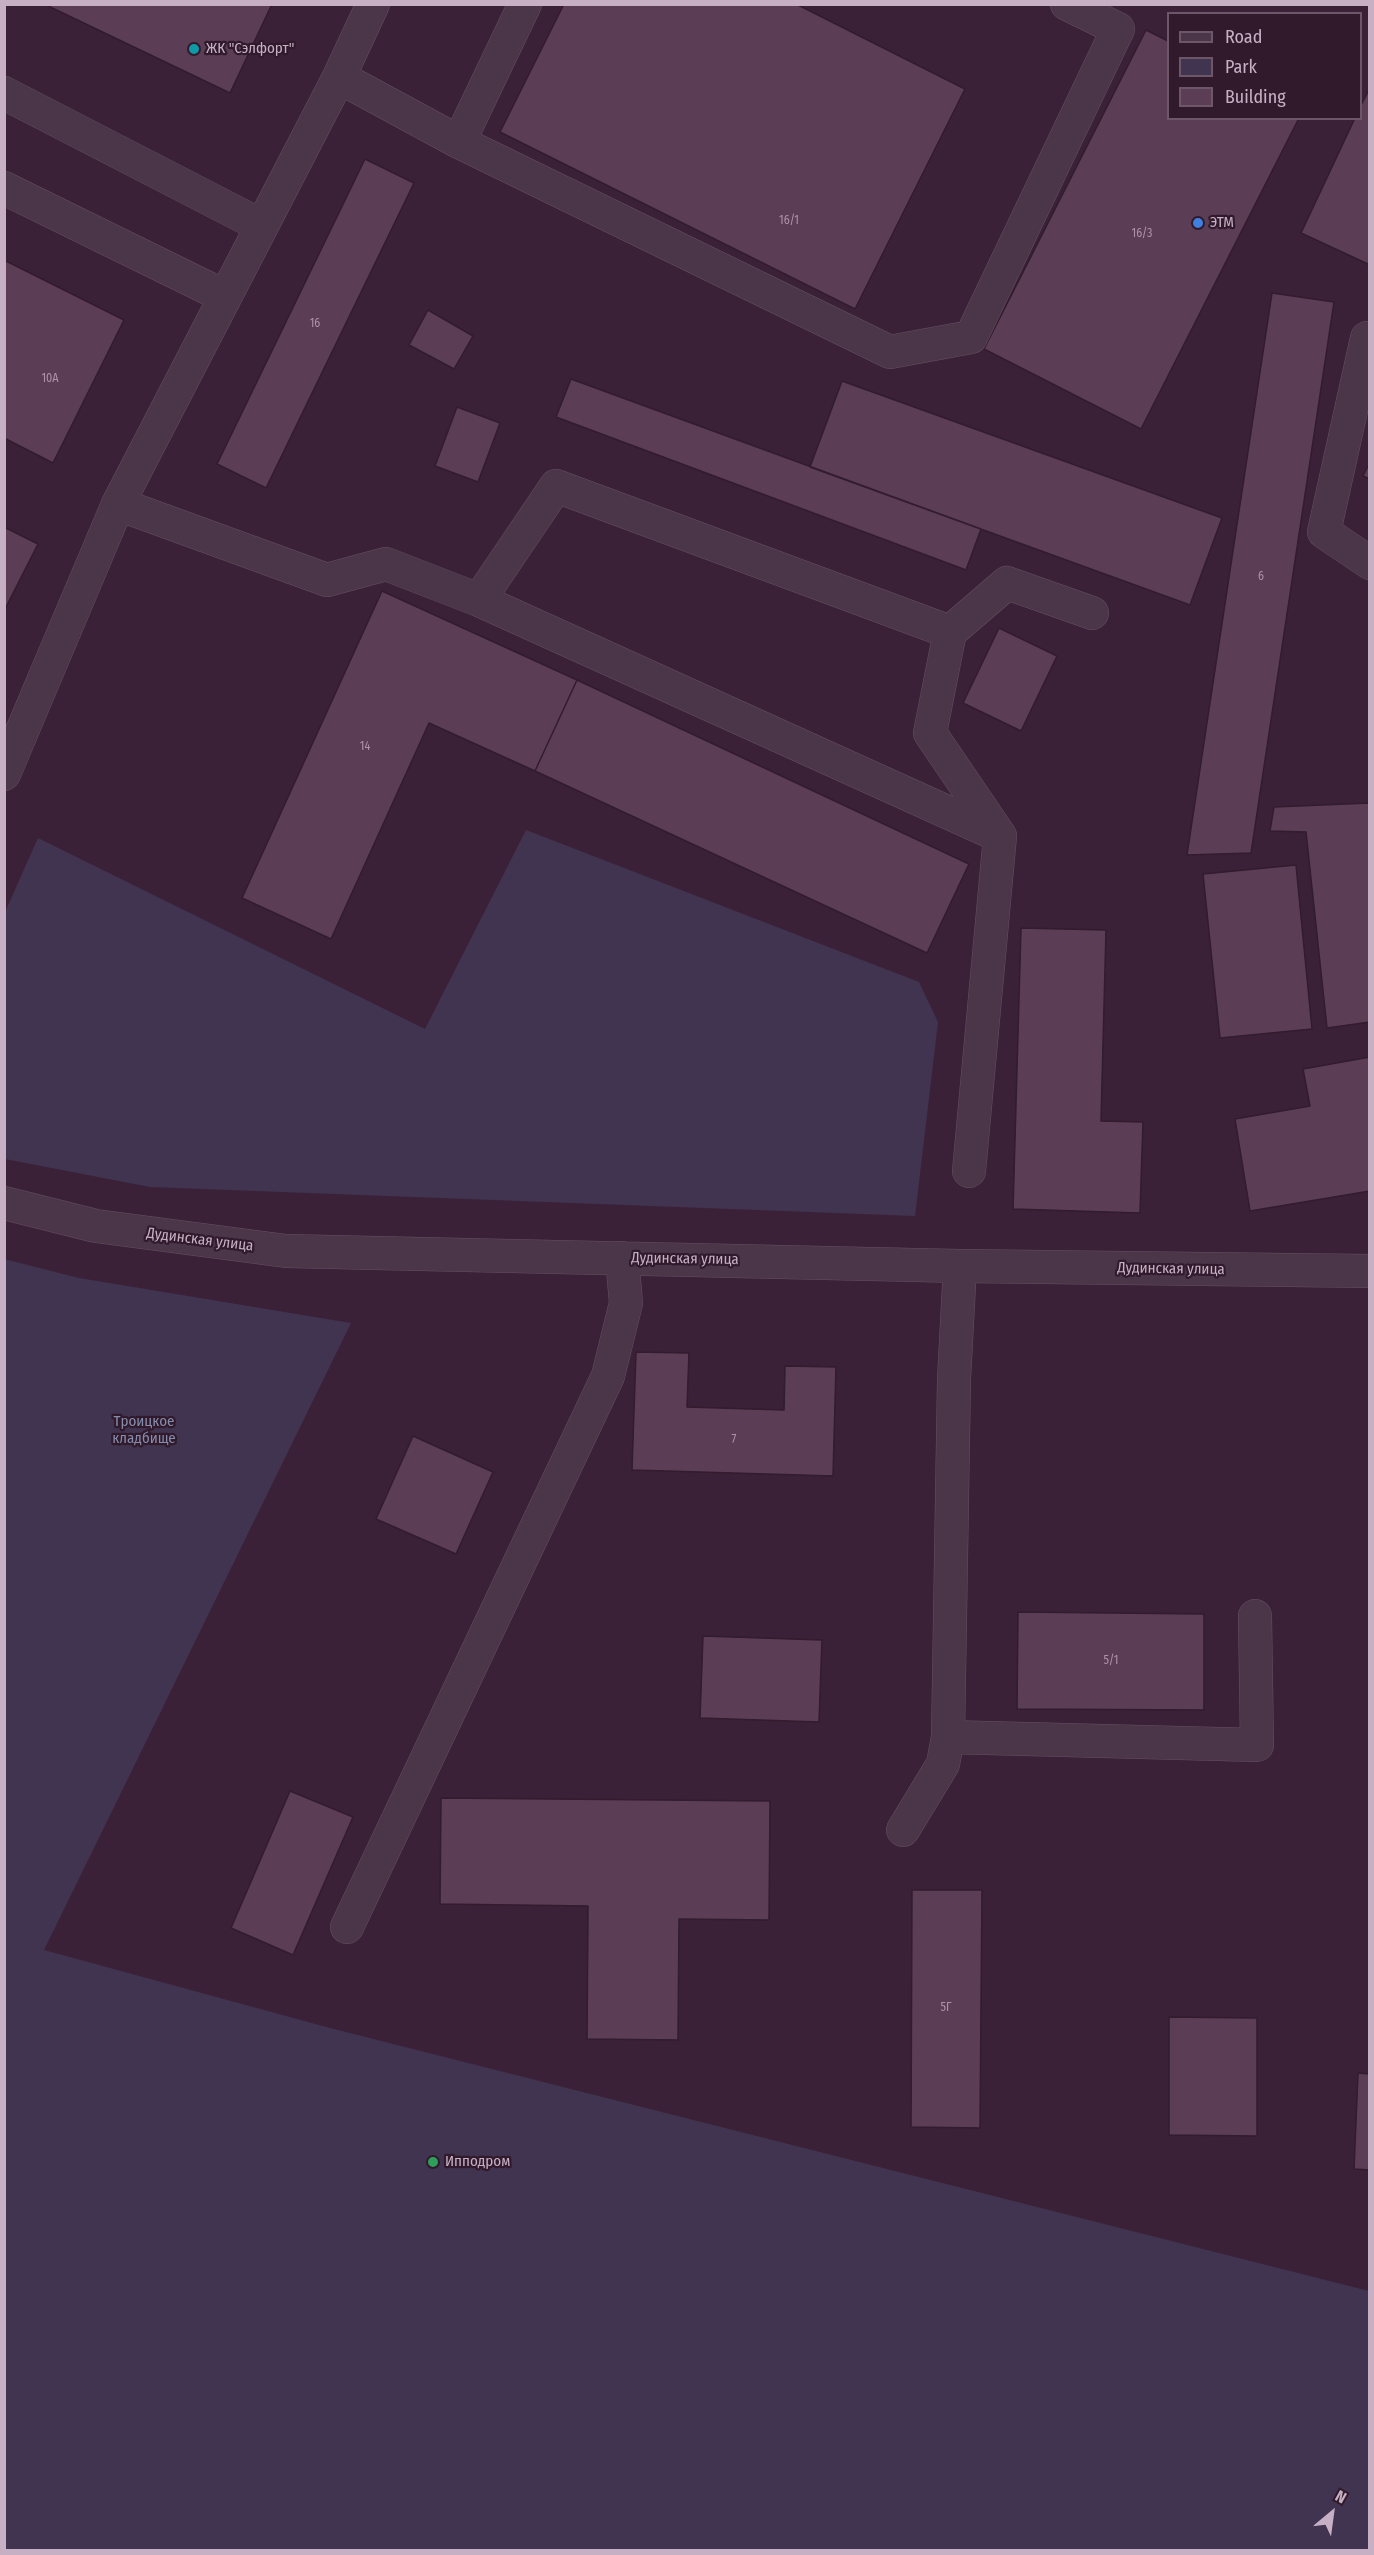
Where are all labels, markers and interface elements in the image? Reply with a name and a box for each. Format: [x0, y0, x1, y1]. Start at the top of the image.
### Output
legend [1167, 12, 1362, 120]
text: Road [1225, 26, 1262, 48]
place label: ЖК "Сэлфорт" [206, 40, 294, 58]
marker: ЖК "Сэлфорт" [187, 42, 201, 56]
text: Park [1225, 56, 1257, 78]
text: Building [1225, 86, 1286, 108]
house number: 16/1 [779, 214, 799, 228]
place label: ЭТМ [1210, 214, 1234, 232]
marker: ЭТМ [1191, 216, 1205, 230]
house number: 16/3 [1131, 227, 1153, 241]
house number: 16 [310, 317, 320, 331]
house number: 10А [41, 372, 59, 386]
house number: 6 [1258, 570, 1264, 584]
house number: 14 [360, 740, 370, 754]
street label: Дудинская улица [146, 1225, 254, 1255]
street label: Дудинская улица [631, 1249, 739, 1269]
street label: Дудинская улица [1117, 1259, 1225, 1279]
park label: Троицкое кладбище [112, 1413, 176, 1448]
house number: 7 [732, 1433, 736, 1447]
house number: 5/1 [1104, 1654, 1118, 1668]
house number: 5Г [940, 2001, 952, 2015]
place label: Ипподром [445, 2153, 510, 2171]
marker: Ипподром [426, 2155, 440, 2169]
north arrow [1302, 2483, 1362, 2543]
text: N [1332, 2486, 1350, 2507]

